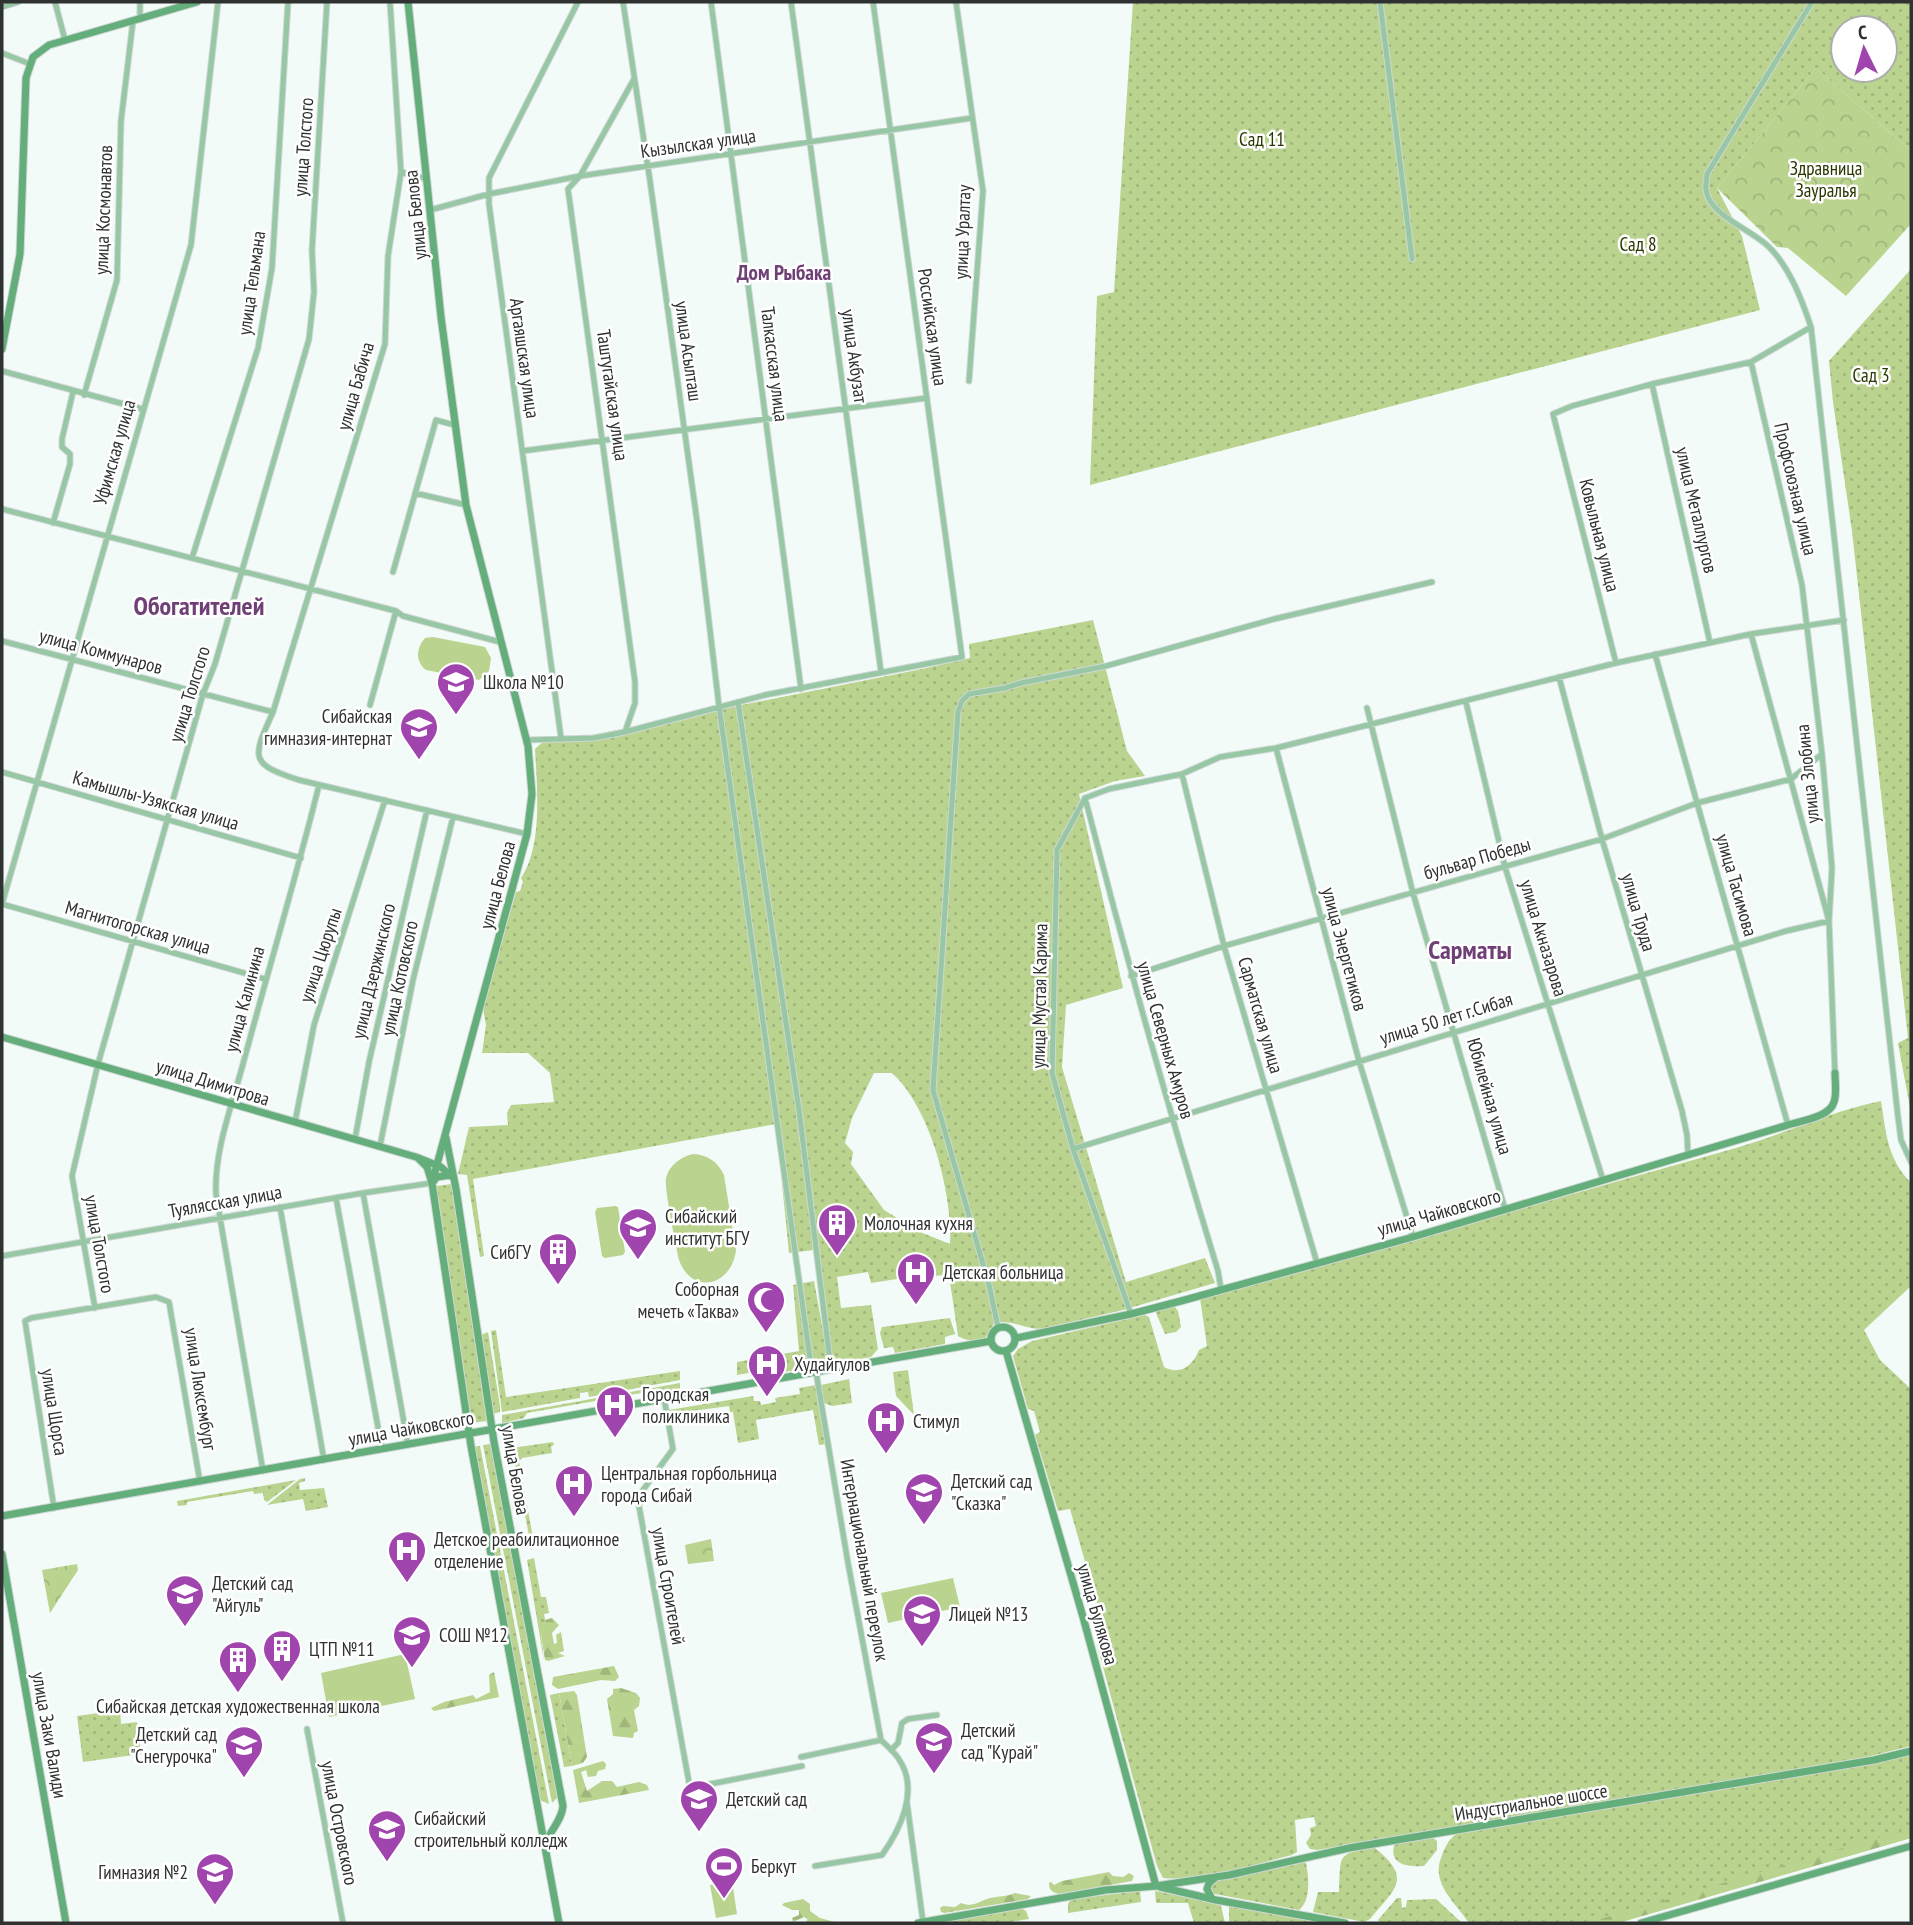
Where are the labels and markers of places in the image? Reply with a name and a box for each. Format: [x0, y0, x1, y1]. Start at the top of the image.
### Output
school or university icon: Школа №10 [435, 661, 477, 716]
place label: Школа №10 [483, 670, 564, 694]
place label: Сибайская гимназия-интернат [264, 704, 393, 750]
school or university icon: Сибайская гимназия-интернат [398, 706, 440, 761]
building icon: Молочная кухня [816, 1202, 858, 1257]
place label: Сибайский институт БГУ [665, 1204, 750, 1250]
school or university icon: Сибайский институт БГУ [617, 1206, 659, 1261]
place label: Молочная кухня [864, 1211, 973, 1235]
building icon: СибГУ [537, 1231, 579, 1286]
place label: СибГУ [490, 1240, 531, 1264]
hospital icon: Детская больница [895, 1251, 937, 1306]
place label: Детская больница [943, 1260, 1064, 1284]
place label: Соборная мечеть «Таква» [637, 1277, 739, 1323]
mosque icon: Соборная мечеть «Таква» [745, 1279, 787, 1334]
hospital icon: Худайгулов [746, 1343, 788, 1398]
place label: Худайгулов [794, 1352, 870, 1376]
place label: Городская поликлиника [642, 1382, 730, 1428]
hospital icon: Городская поликлиника [594, 1384, 636, 1439]
hospital icon: Стимул [865, 1400, 907, 1455]
place label: Стимул [913, 1409, 960, 1433]
place label: Центральная горбольница города Сибай [601, 1461, 777, 1507]
hospital icon: Центральная горбольница города Сибай [553, 1463, 595, 1518]
place label: Детский сад "Сказка" [951, 1469, 1033, 1515]
school or university icon: Детский сад "Сказка" [903, 1471, 945, 1526]
place label: Детское реабилитационное отделение [434, 1527, 619, 1573]
hospital icon: Детское реабилитационное отделение [386, 1529, 428, 1584]
place label: Детский сад "Айгуль" [212, 1571, 294, 1617]
school or university icon: Детский сад "Айгуль" [164, 1573, 206, 1628]
school or university icon: Лицей №13 [901, 1593, 943, 1648]
place label: Лицей №13 [948, 1602, 1028, 1626]
school or university icon: СОШ №12 [391, 1614, 433, 1669]
place label: СОШ №12 [439, 1623, 508, 1647]
building icon: ЦТП №11 [261, 1628, 303, 1683]
place label: ЦТП №11 [309, 1637, 374, 1661]
building icon: Сибайская детская художественная школа [217, 1639, 259, 1694]
place label: Сибайская детская художественная школа [96, 1694, 380, 1718]
place label: Детский сад "Курай" [961, 1718, 1038, 1764]
school or university icon: Детский сад "Курай" [913, 1720, 955, 1775]
place label: Детский сад "Снегурочка" [130, 1722, 218, 1768]
school or university icon: Детский сад "Снегурочка" [223, 1724, 265, 1779]
school or university icon: Детский сад [678, 1778, 720, 1833]
place label: Детский сад [726, 1787, 808, 1811]
place label: Сибайский строительный колледж [414, 1806, 568, 1852]
school or university icon: Сибайский строительный колледж [366, 1808, 408, 1863]
sports icon: Беркут [703, 1845, 745, 1900]
school or university icon: Гимназия №2 [194, 1851, 236, 1906]
place label: Беркут [751, 1854, 797, 1878]
place label: Гимназия №2 [98, 1860, 188, 1884]

